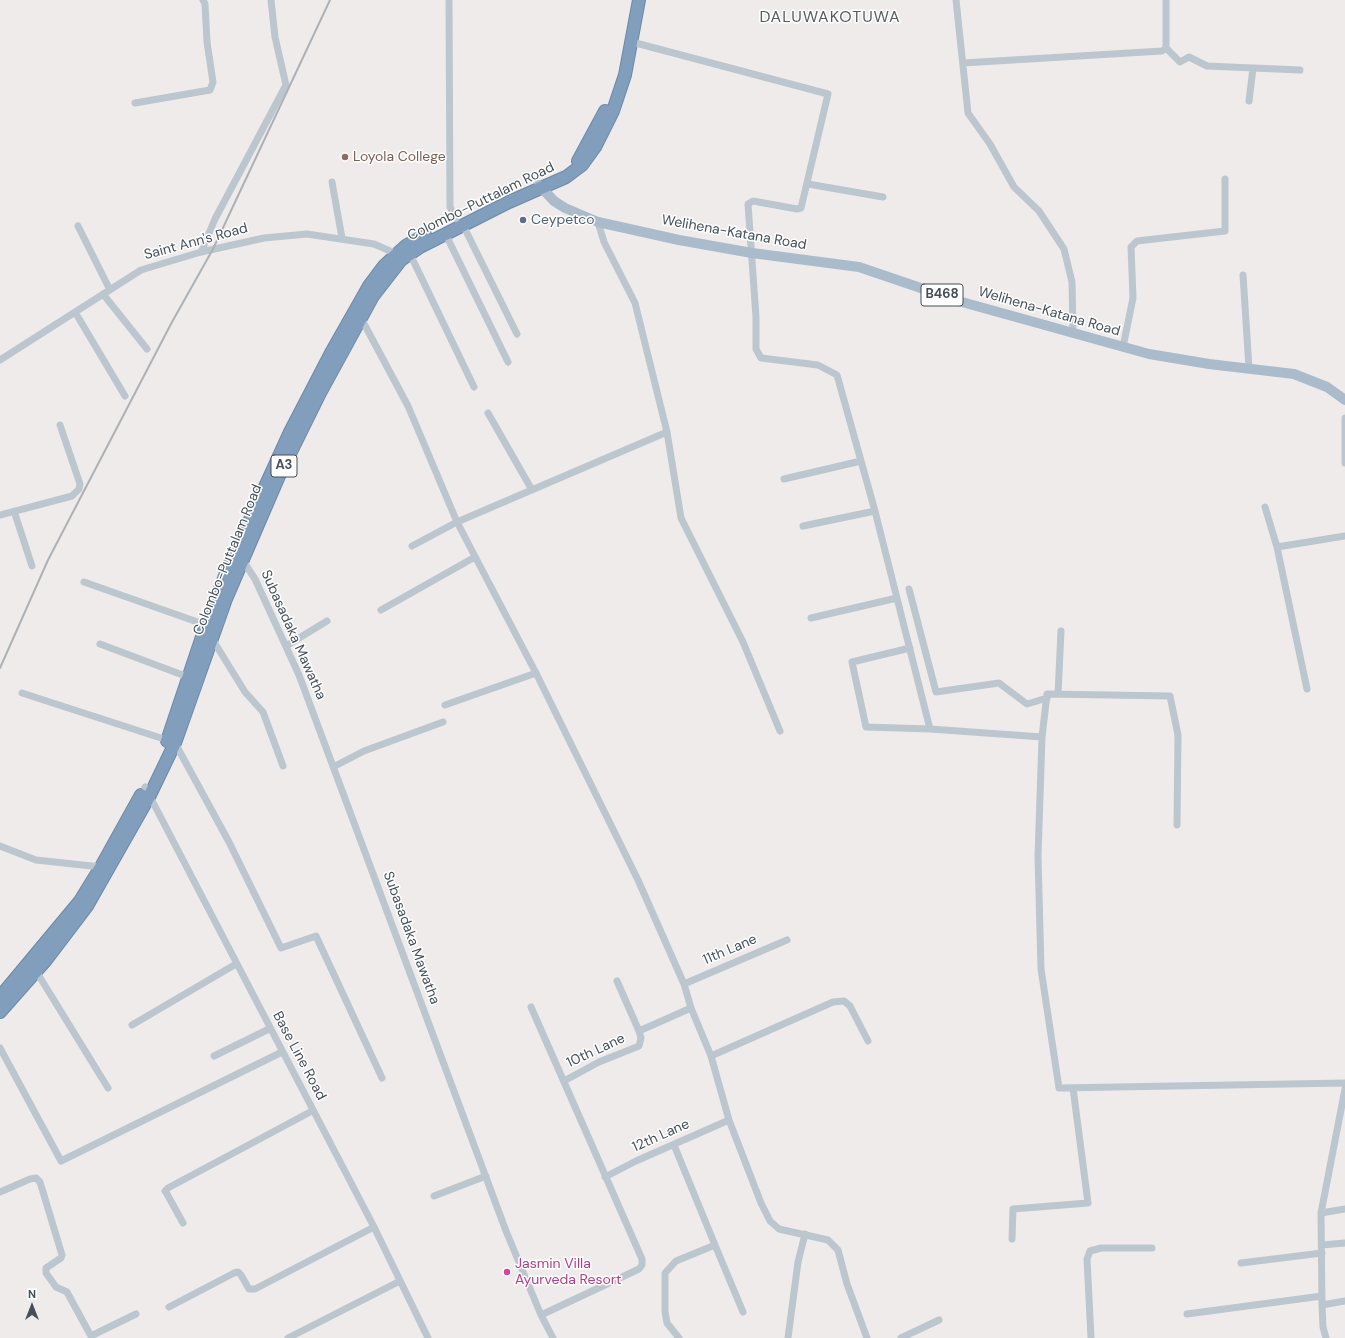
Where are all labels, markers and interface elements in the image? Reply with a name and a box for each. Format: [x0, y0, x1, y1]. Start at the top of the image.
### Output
district label: DALUWAKOTUWA [759, 8, 901, 28]
place label: Loyola College [353, 149, 446, 165]
marker: Loyola College [340, 152, 350, 162]
street label: Colombo-Puttalam Road [405, 159, 557, 245]
place label: Ceypetco [531, 212, 595, 228]
street label: Welihena-Katana Road [660, 212, 808, 254]
marker: Ceypetco [518, 215, 528, 225]
street label: Saint Ann's Road [142, 220, 250, 264]
road number: B468 [921, 284, 963, 306]
street label: Welihena-Katana Road [976, 284, 1122, 340]
road number: A3 [271, 455, 297, 477]
street label: Colombo-Puttalam Road [190, 482, 266, 638]
street label: Subasadaka Mawatha [257, 568, 329, 702]
street label: Subasadaka Mawatha [379, 869, 443, 1007]
street label: 11th Lane [700, 931, 760, 969]
street label: Base Line Road [269, 1009, 329, 1103]
street label: 10th Lane [564, 1030, 628, 1072]
street label: 12th Lane [630, 1116, 692, 1156]
place label: Jasmin Villa Ayurveda Resort [515, 1256, 621, 1288]
marker: Jasmin Villa Ayurveda Resort [502, 1267, 512, 1277]
north arrow [12, 1286, 52, 1326]
text: N [28, 1287, 36, 1301]

